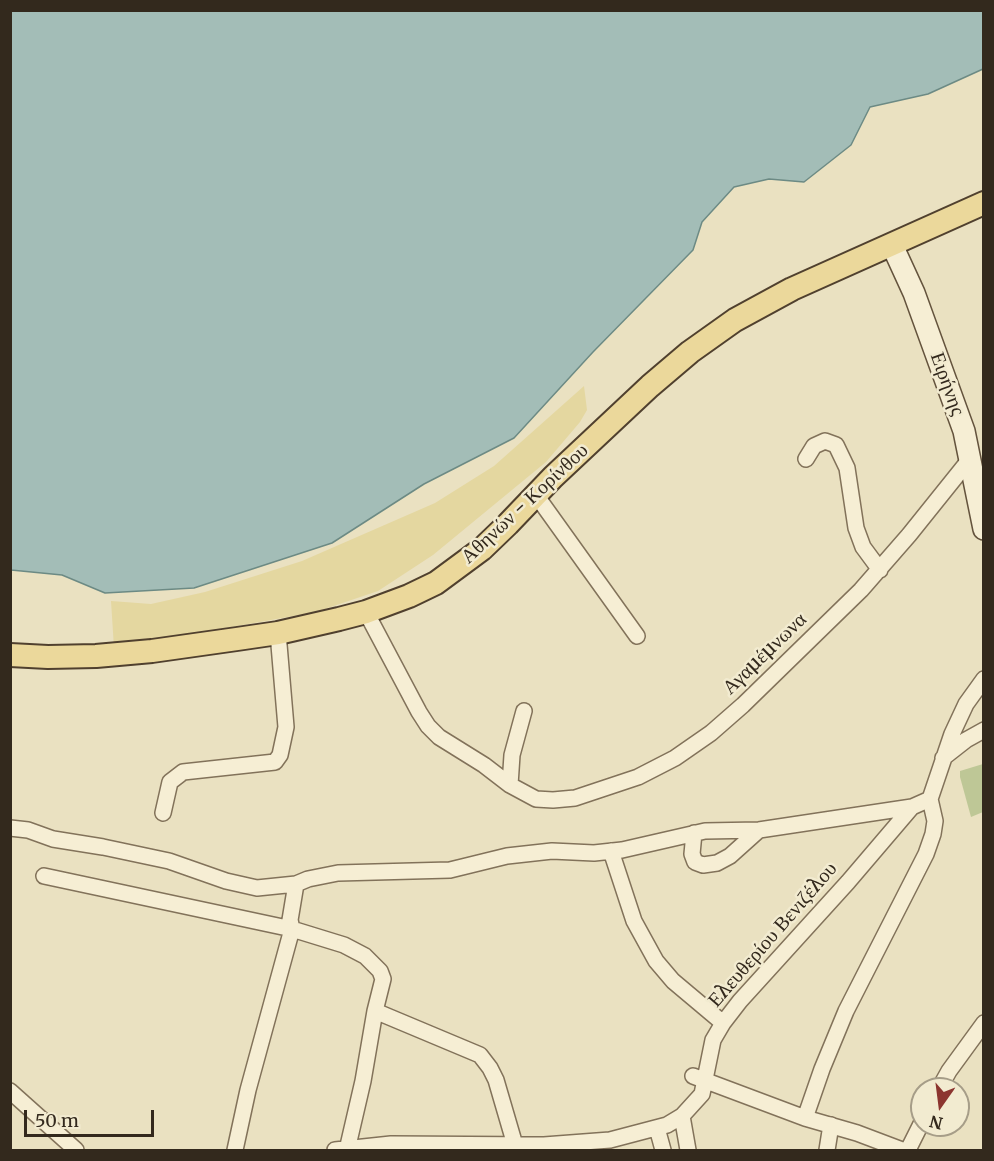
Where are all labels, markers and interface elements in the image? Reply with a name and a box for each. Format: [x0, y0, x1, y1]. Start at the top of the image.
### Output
street label: Ειρήνης [925, 349, 969, 419]
street label: Αθηνών - Κορίνθου [456, 439, 594, 569]
street label: Αγαμέμνωνα [718, 608, 812, 700]
street label: Ελευθερίου Βενιζέλου [703, 857, 843, 1013]
north arrow [910, 1077, 970, 1137]
scale bar [27, 1098, 158, 1136]
text: 50 m [35, 1109, 79, 1132]
text: N [928, 1111, 945, 1134]

